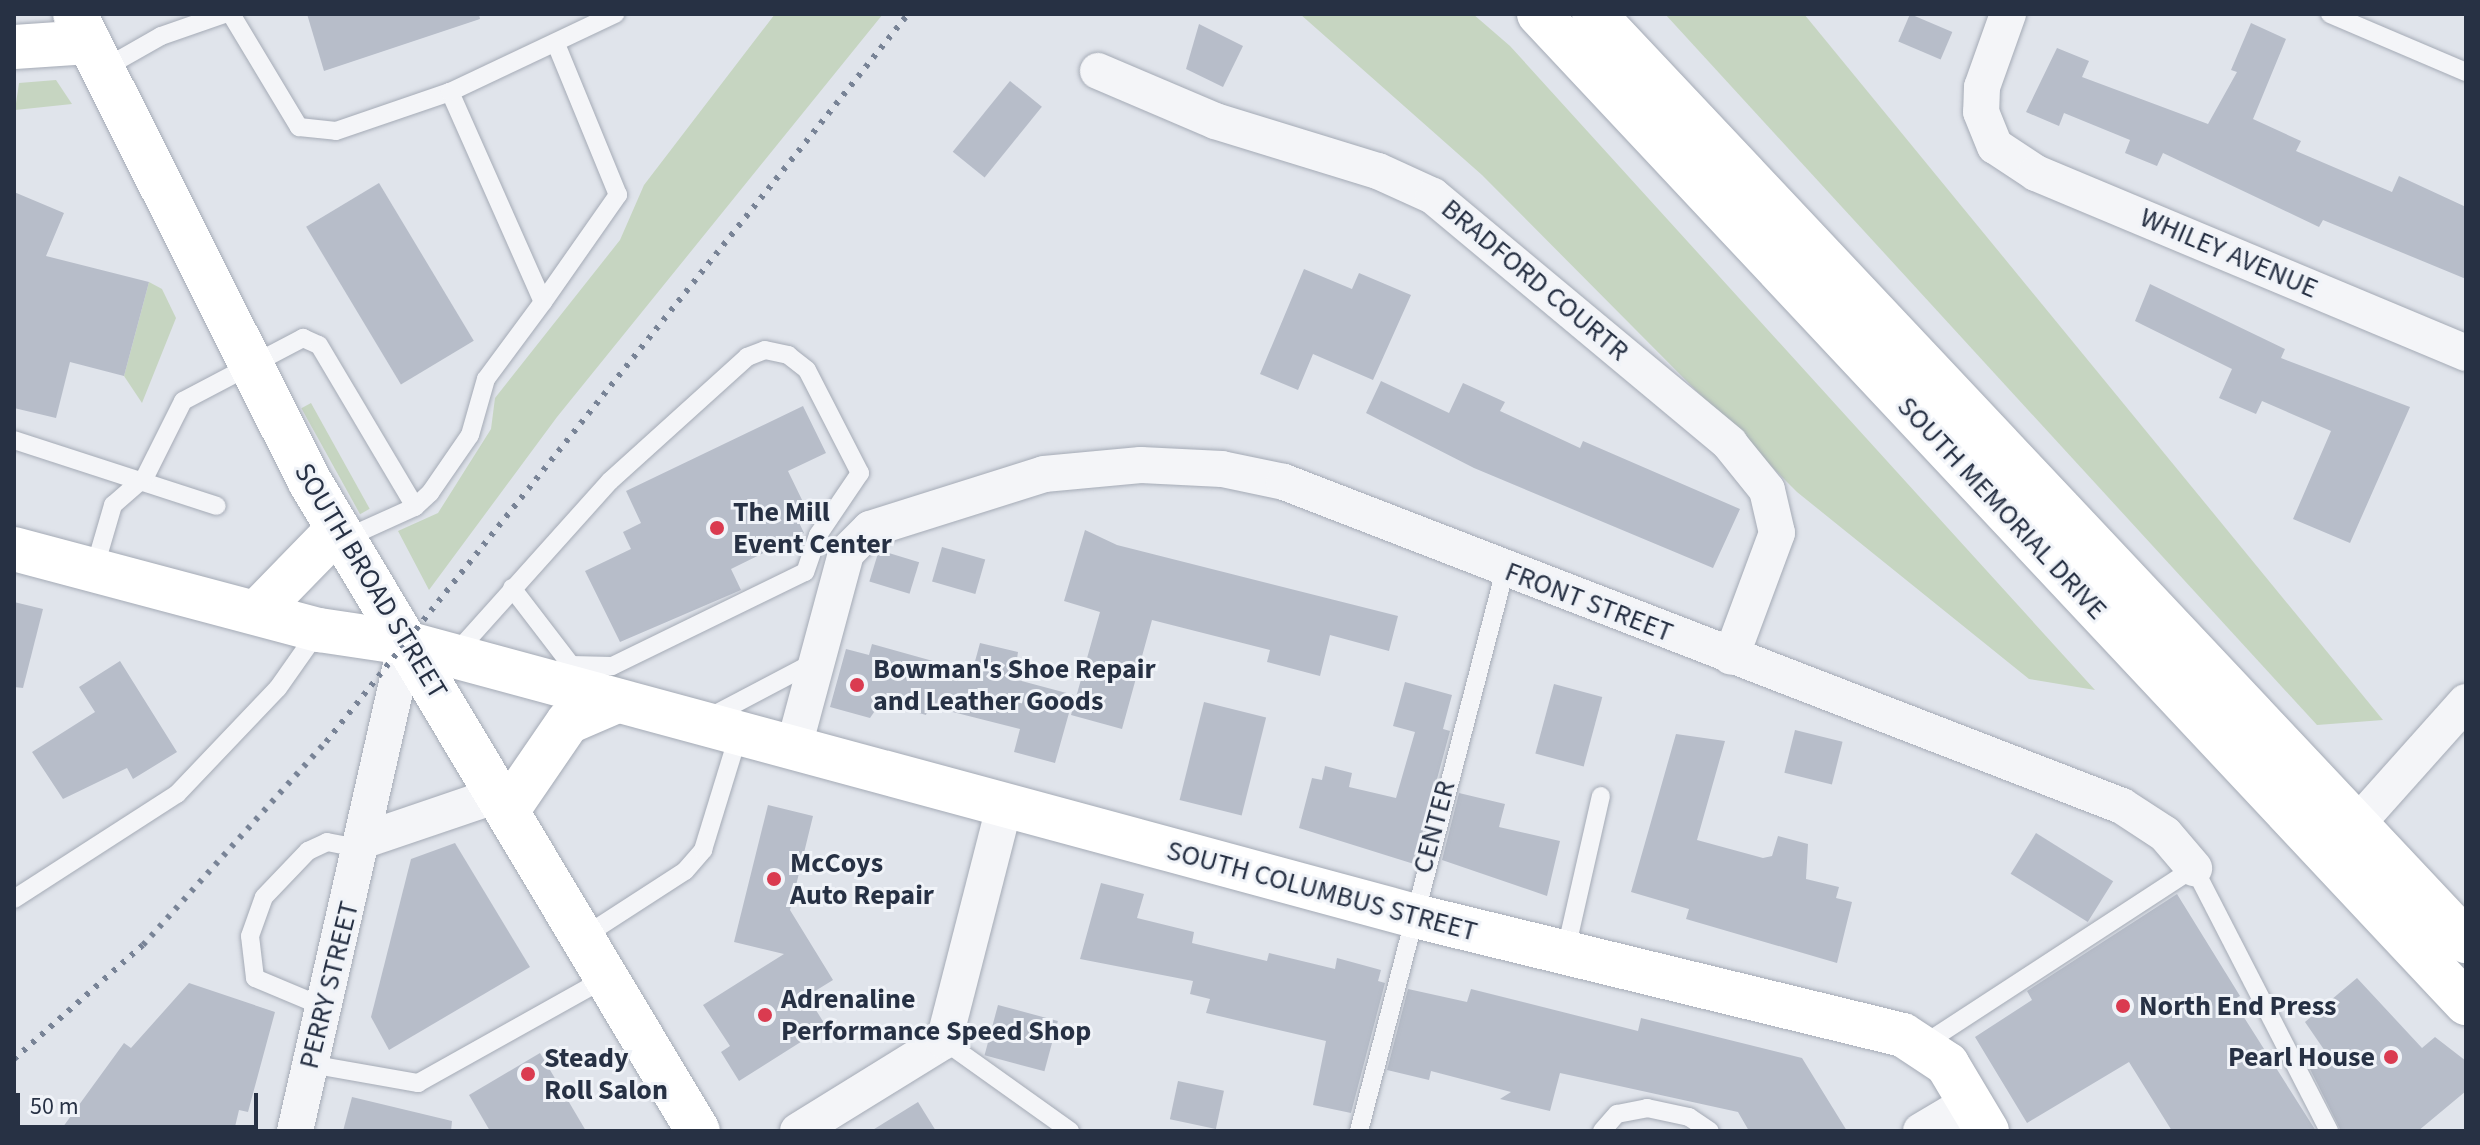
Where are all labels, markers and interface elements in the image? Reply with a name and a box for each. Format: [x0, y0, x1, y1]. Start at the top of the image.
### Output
street label: BRADFORD COURTR [1435, 192, 1635, 368]
street label: WHILEY AVENUE [2135, 200, 2323, 306]
street label: SOUTH MEMORIAL DRIVE [1890, 390, 2114, 626]
street label: SOUTH BROAD STREET [287, 457, 455, 705]
place label: The Mill Event Center [733, 495, 892, 561]
marker: The Mill Event Center [708, 519, 726, 537]
street label: FRONT STREET [1500, 555, 1678, 649]
place label: Bowman's Shoe Repair and Leather Goods [873, 652, 1156, 718]
marker: Bowman's Shoe Repair and Leather Goods [848, 676, 866, 694]
street label: CENTER [1406, 777, 1462, 877]
street label: SOUTH COLUMBUS STREET [1163, 833, 1481, 949]
place label: McCoys Auto Repair [790, 846, 934, 912]
marker: McCoys Auto Repair [765, 870, 783, 888]
street label: PERRY STREET [292, 898, 366, 1072]
place label: Adrenaline Performance Speed Shop [781, 982, 1091, 1048]
place label: North End Press [2139, 989, 2336, 1023]
marker: North End Press [2114, 997, 2132, 1015]
marker: Adrenaline Performance Speed Shop [756, 1006, 774, 1024]
place label: Pearl House [2228, 1040, 2375, 1074]
place label: Steady Roll Salon [544, 1041, 668, 1107]
marker: Pearl House [2382, 1048, 2400, 1066]
marker: Steady Roll Salon [519, 1065, 537, 1083]
scale bar [20, 1077, 262, 1127]
text: 50 m [30, 1089, 79, 1124]

